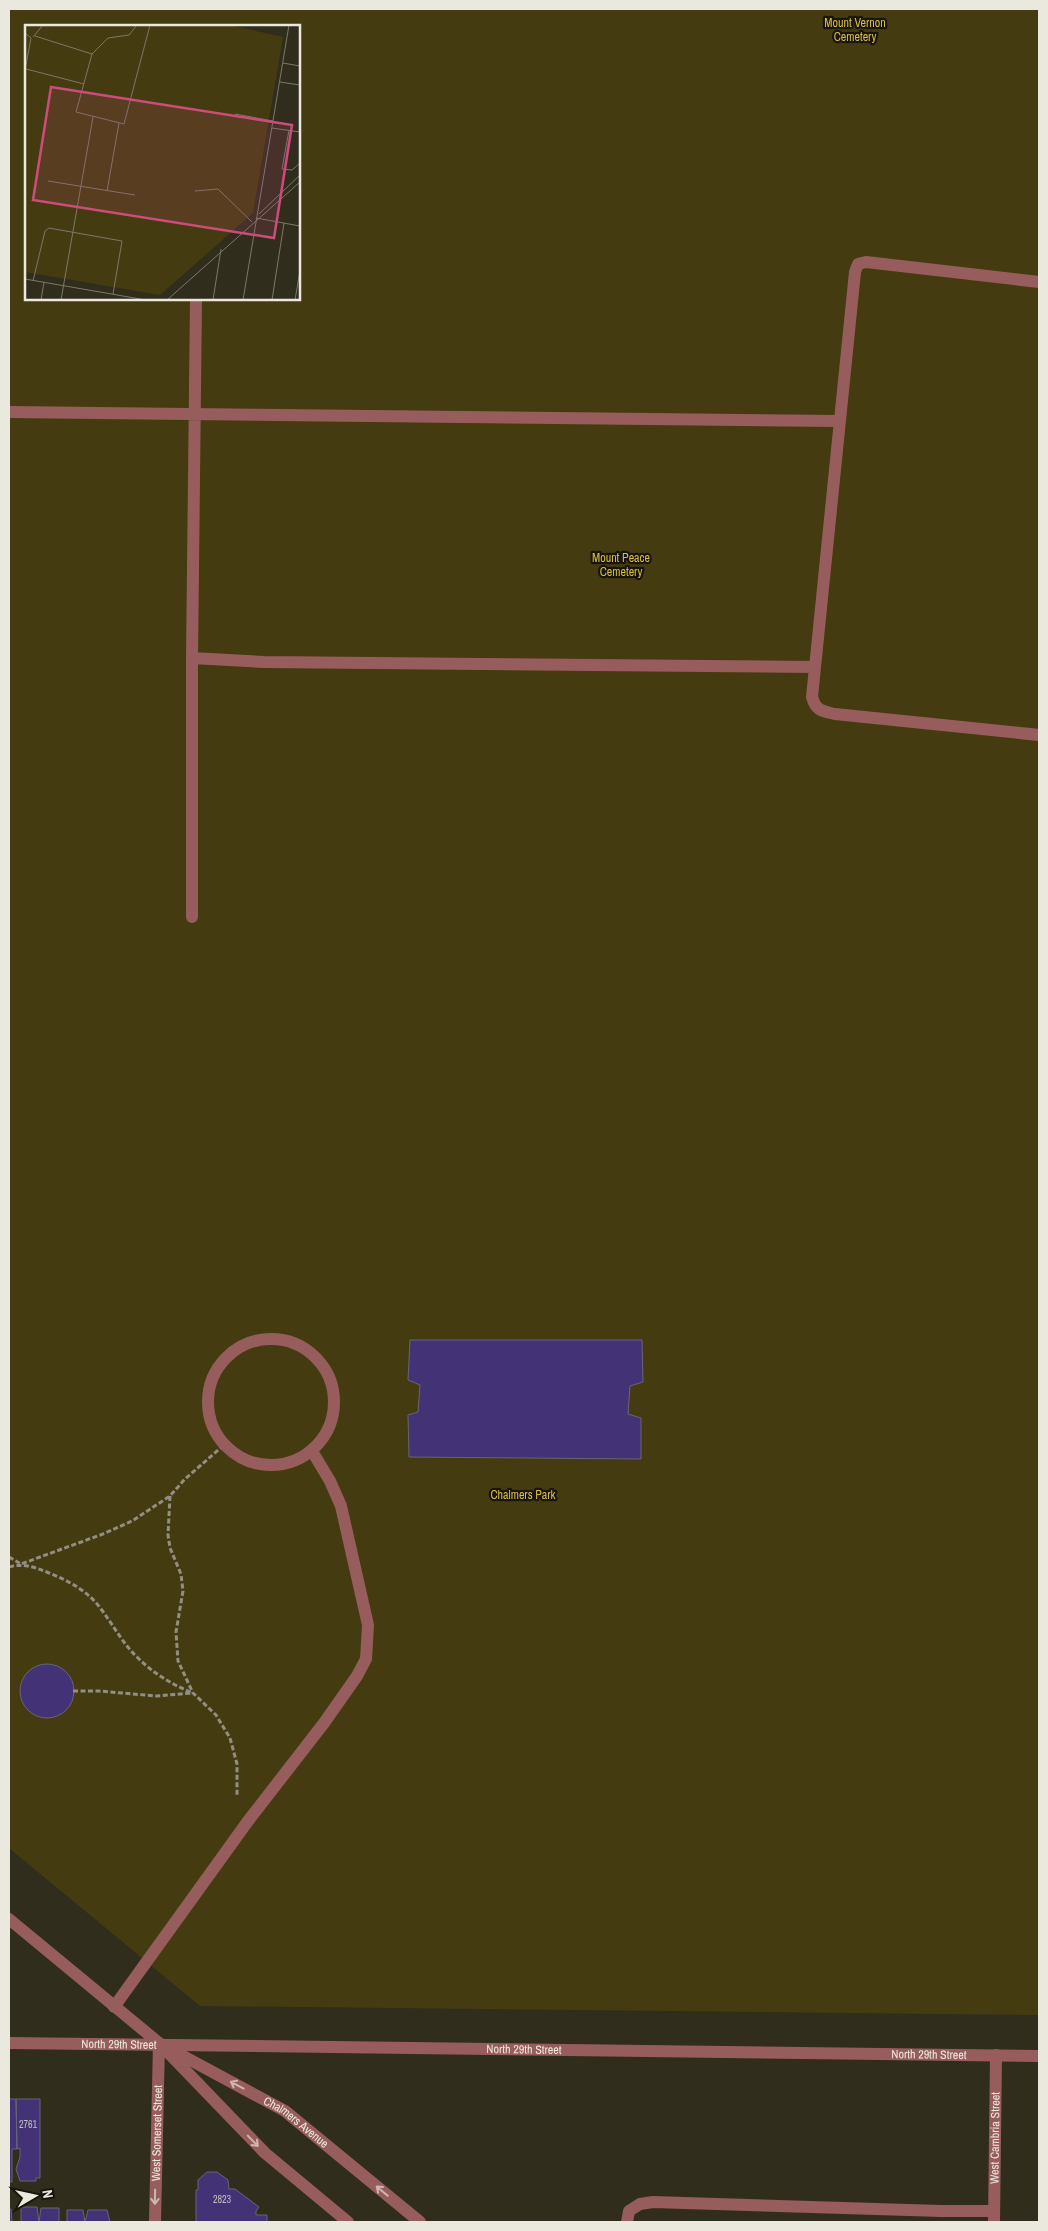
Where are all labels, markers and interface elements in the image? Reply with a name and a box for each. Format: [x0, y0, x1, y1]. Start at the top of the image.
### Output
park label: Mount Vernon Cemetery [824, 15, 886, 45]
inset map [25, 25, 300, 300]
park label: Mount Peace Cemetery [592, 550, 650, 580]
park label: Chalmers Park [490, 1487, 556, 1503]
street label: North 29th Street [81, 2036, 157, 2053]
street label: North 29th Street [486, 2041, 562, 2058]
street label: North 29th Street [891, 2046, 967, 2063]
one-way arrow [230, 2080, 245, 2090]
street label: West Somerset Street [148, 2084, 166, 2181]
street label: West Cambria Street [986, 2092, 1004, 2184]
street label: Chalmers Avenue [261, 2093, 332, 2152]
house number: 2761 [19, 2118, 38, 2131]
one-way arrow [247, 2135, 259, 2148]
north arrow [10, 2171, 60, 2221]
one-way arrow [376, 2186, 389, 2197]
text: N [38, 2188, 57, 2199]
one-way arrow [151, 2189, 160, 2205]
house number: 2823 [213, 2193, 232, 2206]

